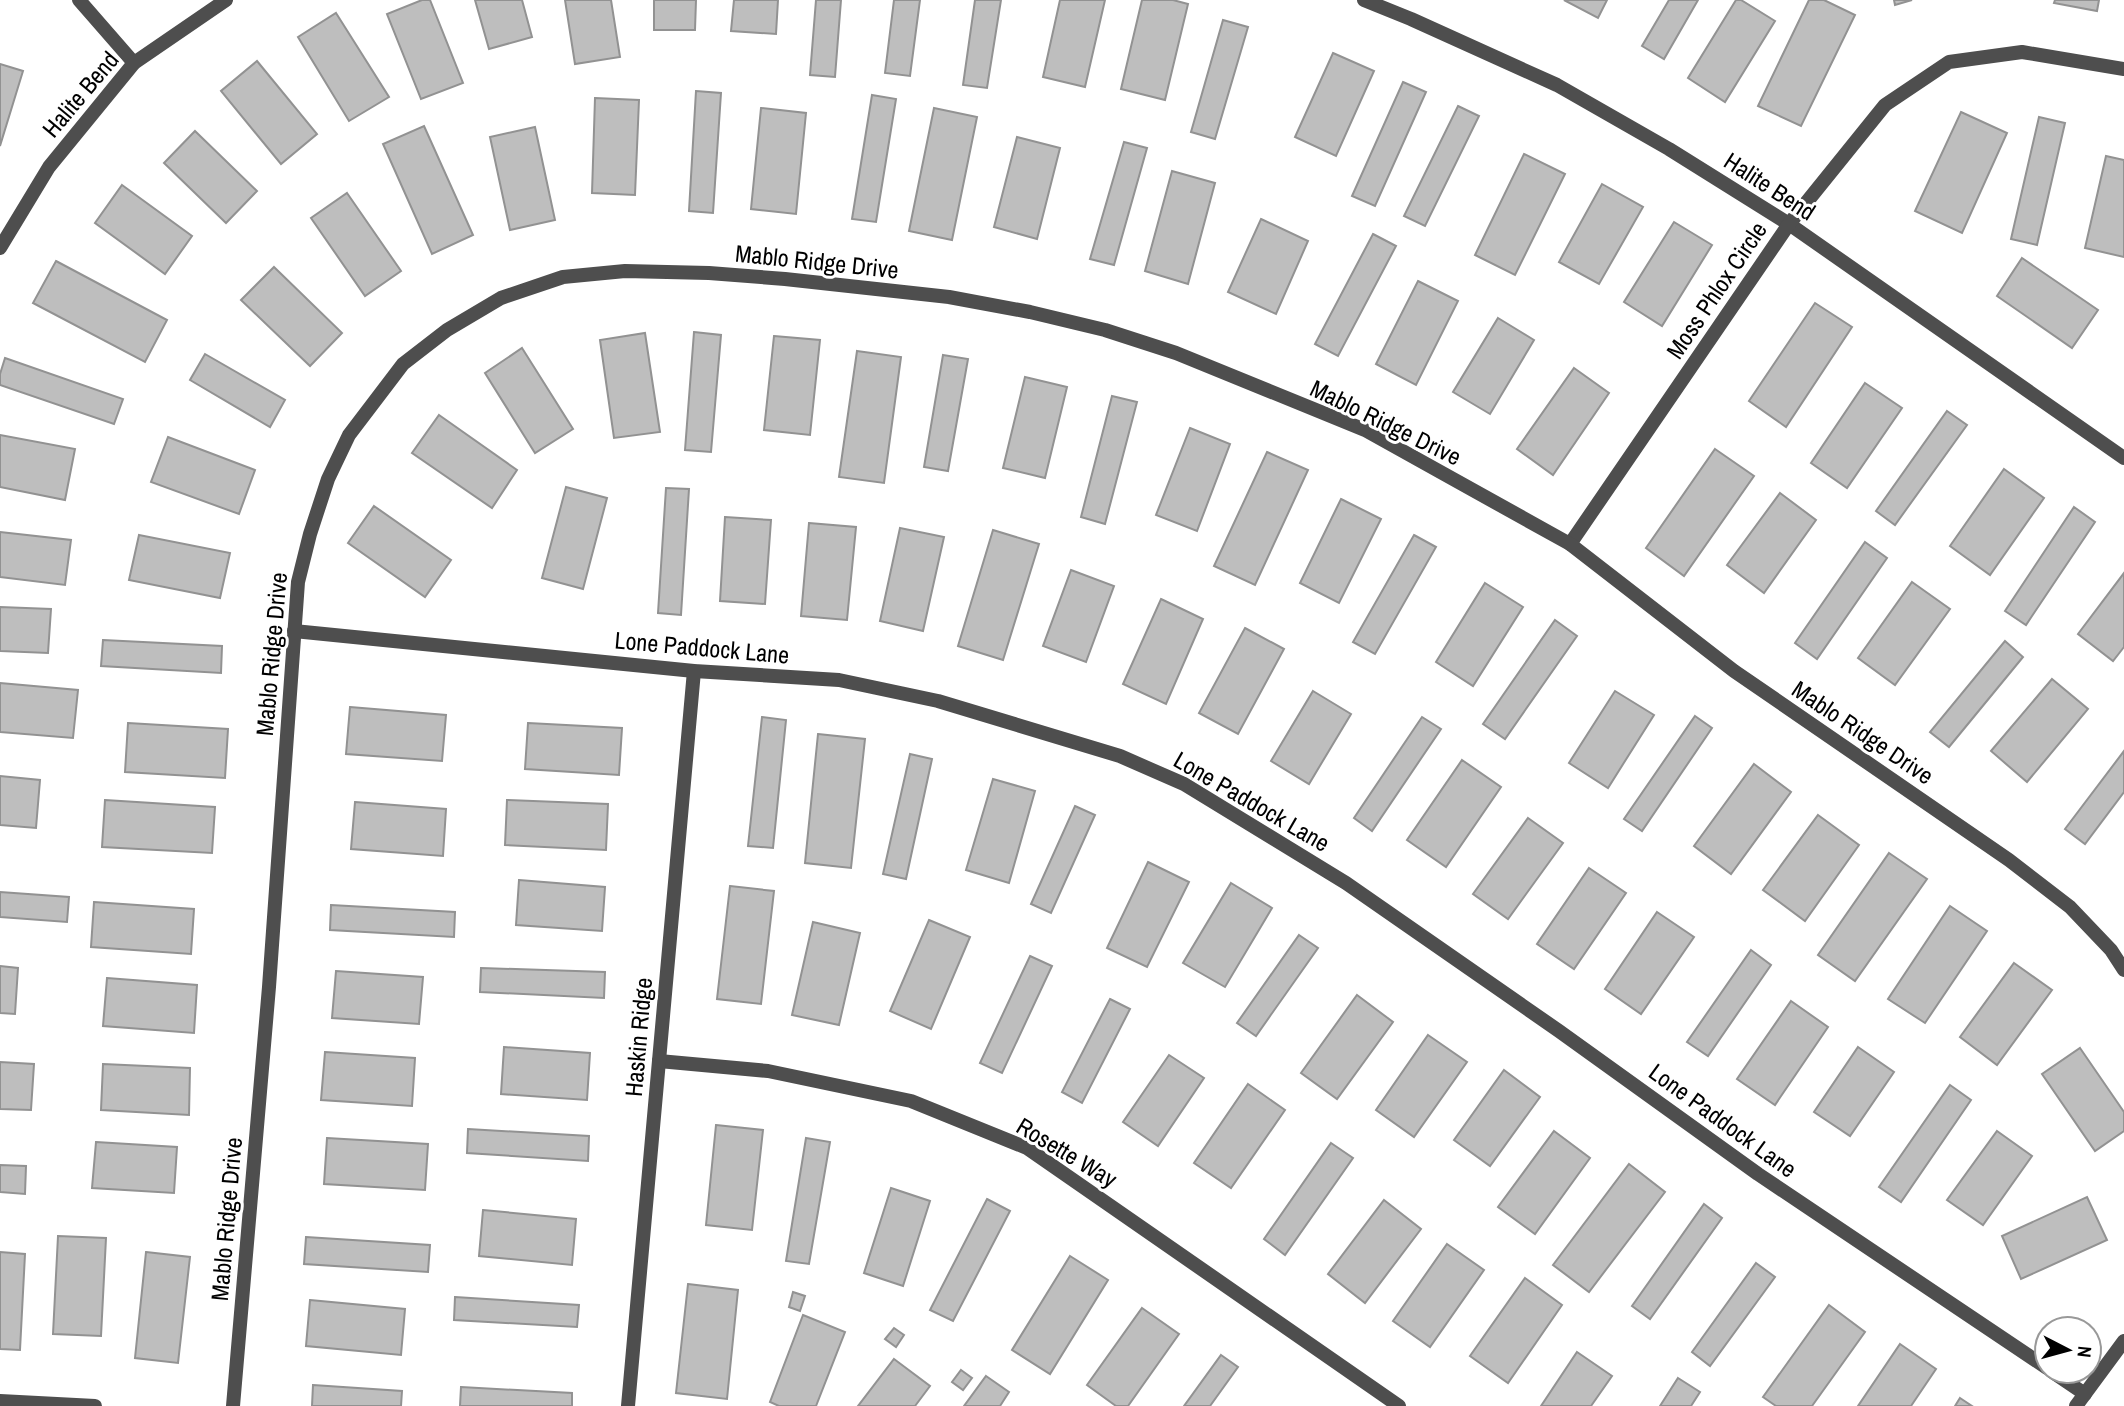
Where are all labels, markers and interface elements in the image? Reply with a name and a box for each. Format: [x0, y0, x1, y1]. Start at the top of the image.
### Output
street label: Halite Bend [35, 44, 125, 144]
street label: Halite Bend [1718, 145, 1822, 227]
street label: Moss Phlox Circle [1658, 215, 1774, 365]
street label: Mablo Ridge Drive [734, 237, 900, 285]
street label: Mablo Ridge Drive [1305, 372, 1467, 472]
street label: Mablo Ridge Drive [248, 571, 294, 737]
street label: Lone Paddock Lane [613, 623, 791, 671]
street label: Mablo Ridge Drive [1786, 673, 1940, 791]
street label: Lone Paddock Lane [1168, 743, 1336, 859]
street label: Haskin Ridge [617, 976, 659, 1098]
street label: Lone Paddock Lane [1643, 1056, 1803, 1184]
street label: Rosette Way [1011, 1109, 1123, 1195]
street label: Mablo Ridge Drive [203, 1136, 249, 1302]
north arrow [2033, 1315, 2103, 1385]
text: N [2071, 1345, 2098, 1359]

